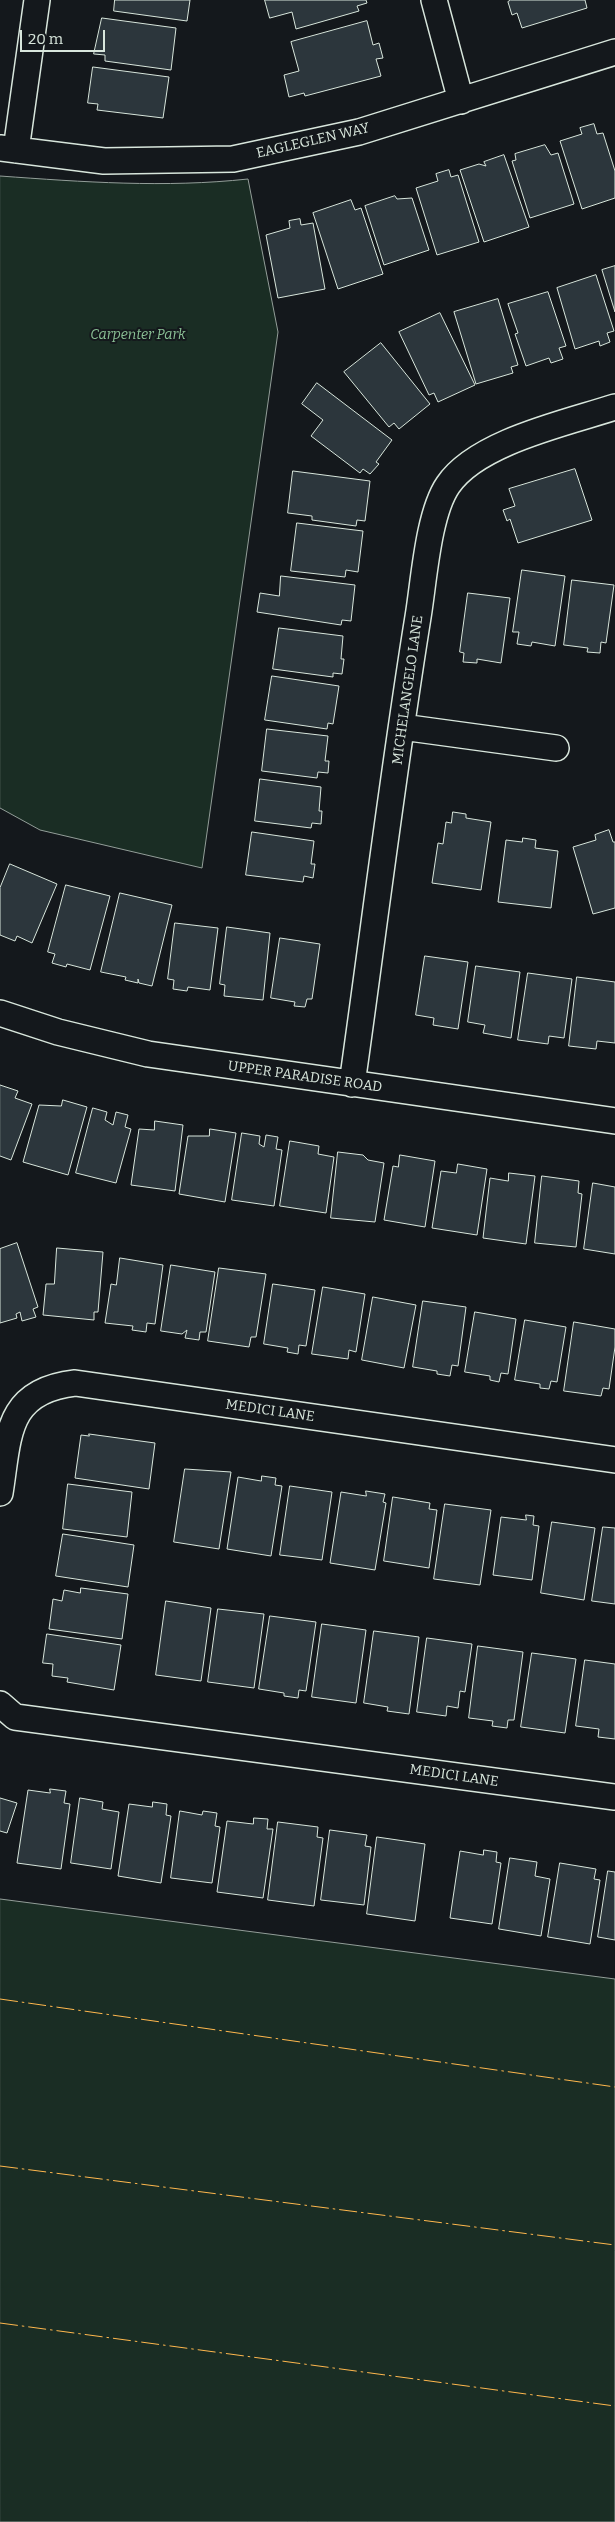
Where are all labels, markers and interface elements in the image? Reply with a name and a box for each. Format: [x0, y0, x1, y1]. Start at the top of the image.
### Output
scale bar [22, 20, 108, 52]
text: 20 m [28, 30, 63, 48]
street label: EAGLEGLEN WAY [255, 120, 371, 162]
park label: Carpenter Park [90, 327, 186, 343]
street label: MICHELANGELO LANE [389, 614, 427, 766]
street label: UPPER PARADISE ROAD [227, 1058, 383, 1096]
street label: MEDICI LANE [224, 1396, 316, 1426]
street label: MEDICI LANE [408, 1761, 500, 1791]

